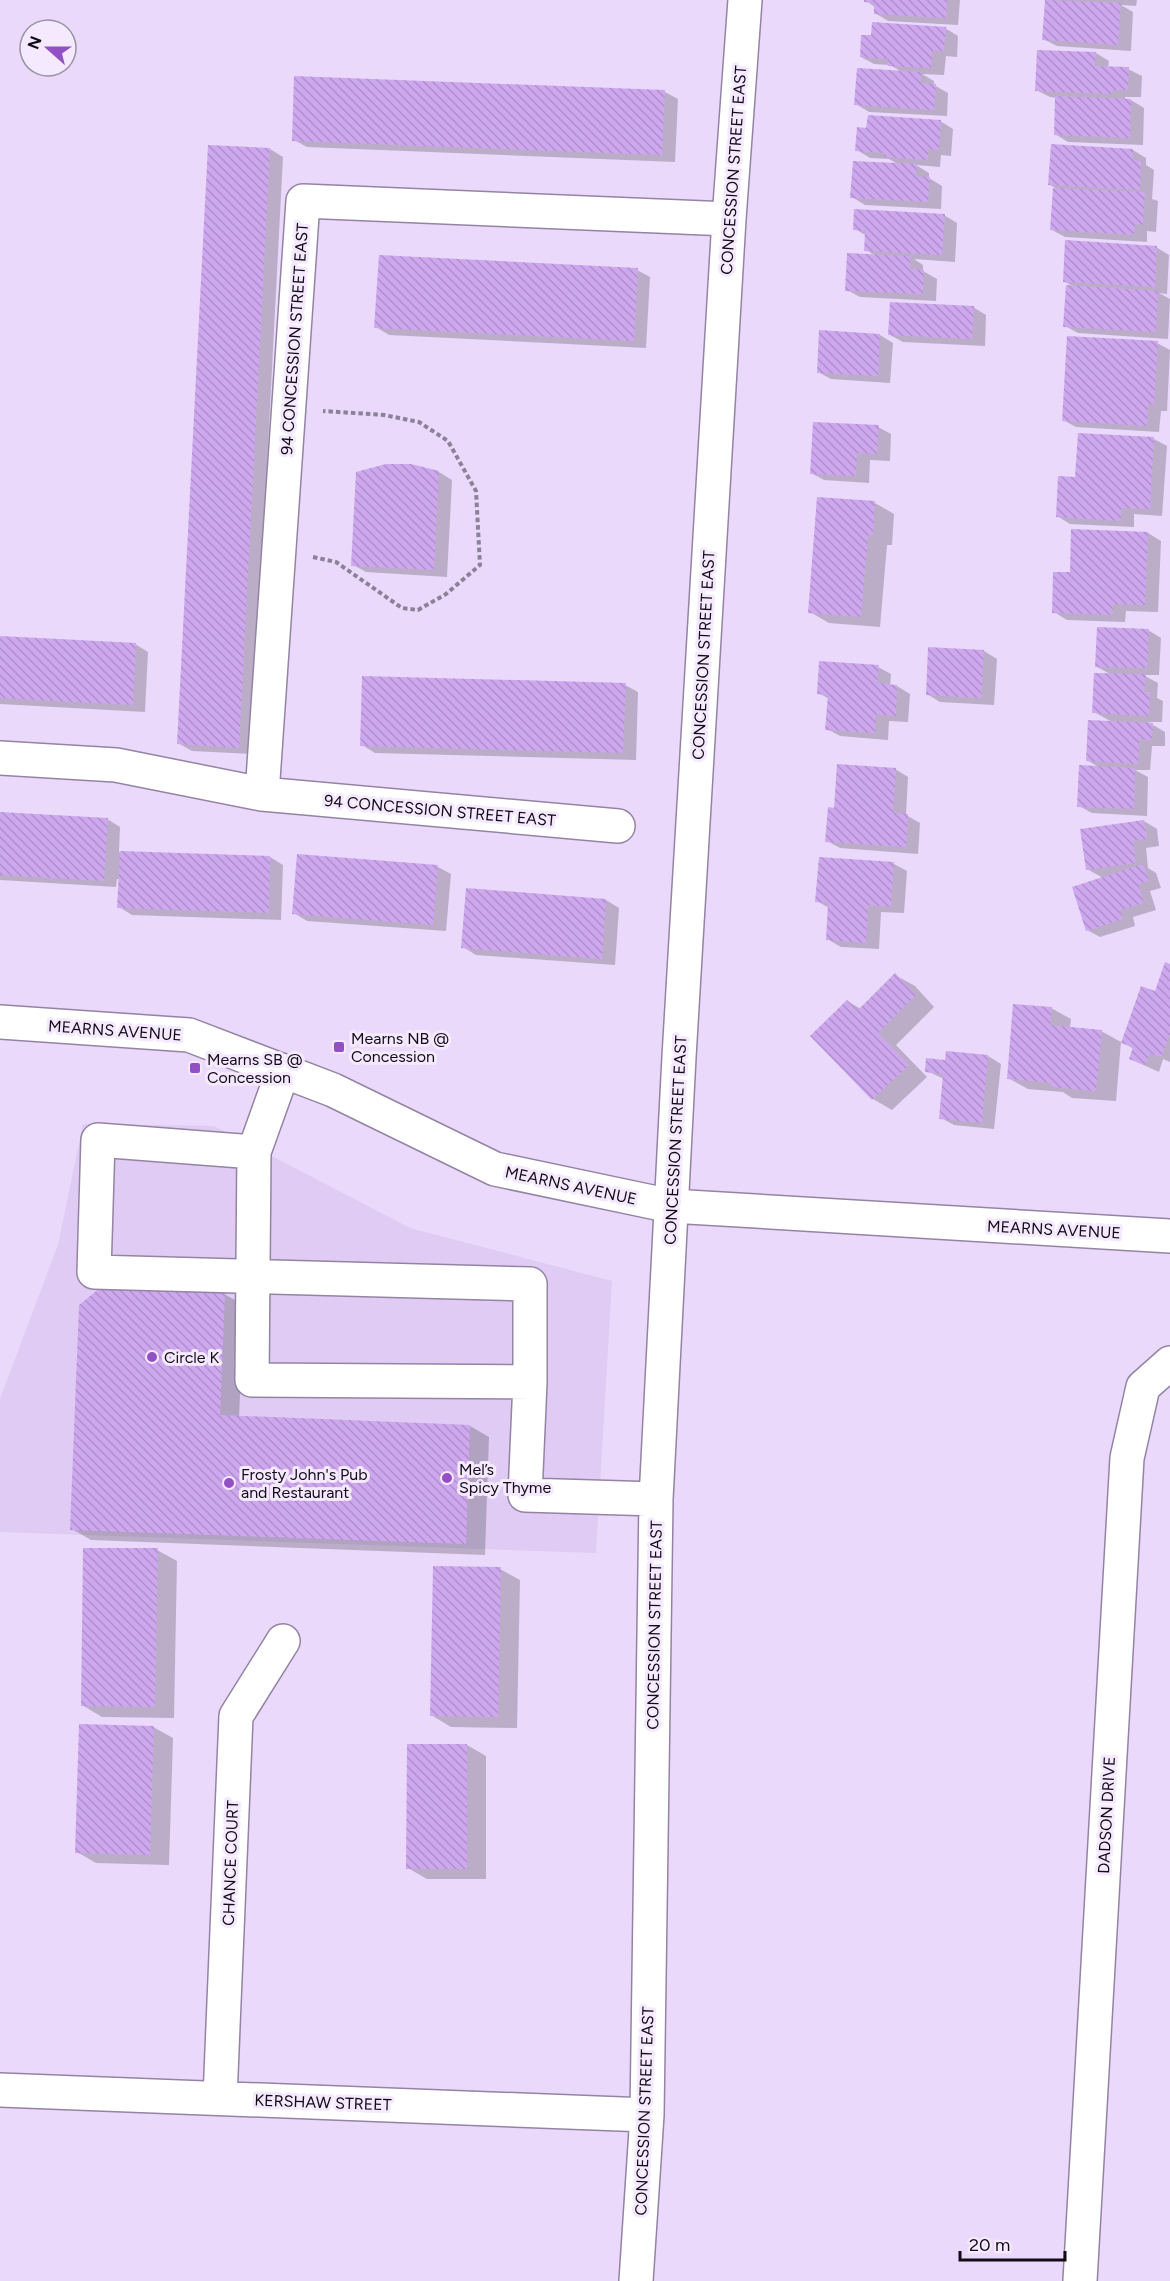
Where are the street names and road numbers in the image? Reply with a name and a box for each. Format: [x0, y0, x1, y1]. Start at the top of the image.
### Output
street label: CONCESSION STREET EAST [717, 65, 750, 275]
street label: 94 CONCESSION STREET EAST [277, 222, 312, 456]
street label: CONCESSION STREET EAST [689, 550, 718, 760]
street label: 94 CONCESSION STREET EAST [323, 791, 557, 830]
street label: MEARNS AVENUE [48, 1016, 182, 1045]
street label: CONCESSION STREET EAST [661, 1035, 690, 1245]
street label: MEARNS AVENUE [503, 1162, 638, 1209]
street label: MEARNS AVENUE [987, 1217, 1121, 1242]
street label: CONCESSION STREET EAST [643, 1520, 666, 1730]
street label: DADSON DRIVE [1094, 1756, 1119, 1874]
street label: CHANCE COURT [219, 1800, 242, 1926]
street label: CONCESSION STREET EAST [631, 2006, 658, 2216]
street label: KERSHAW STREET [254, 2091, 392, 2114]

